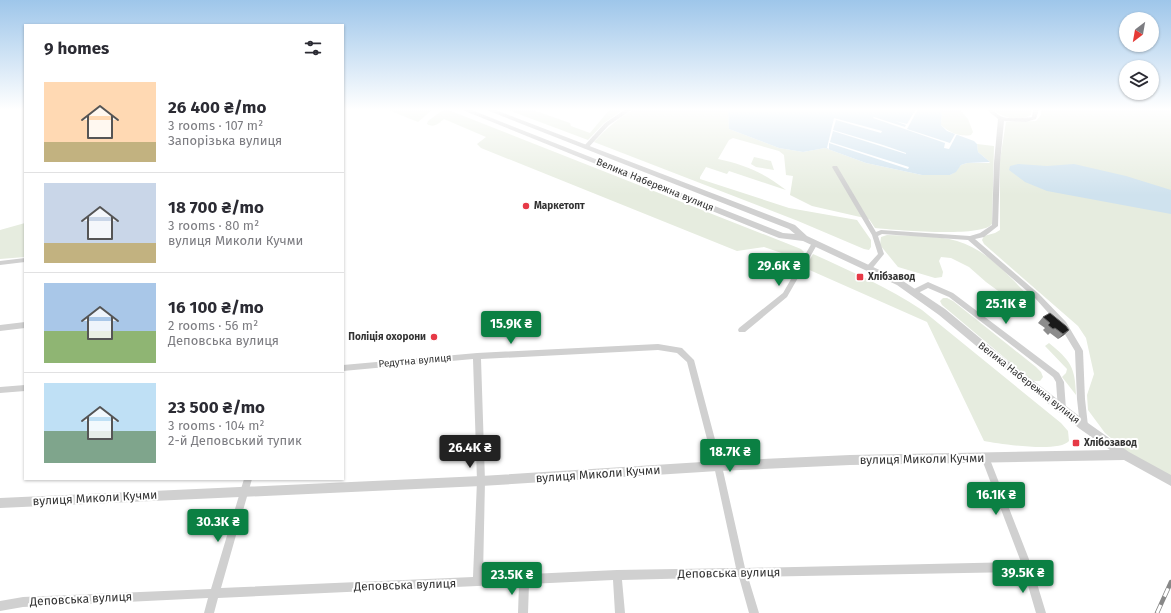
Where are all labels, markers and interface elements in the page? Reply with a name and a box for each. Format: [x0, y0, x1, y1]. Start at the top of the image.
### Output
north arrow [1119, 12, 1159, 52]
map controls [1119, 12, 1159, 100]
icon: filters [302, 37, 324, 59]
text: 9 homes [44, 38, 109, 59]
button: layers [1119, 60, 1159, 100]
text: 26 400 ₴/mo [168, 97, 266, 118]
icon: home [76, 98, 124, 146]
text: 3 rooms · 107 m² [168, 118, 263, 133]
text: Запорізька вулиця [168, 133, 282, 148]
street label: Велика Набережна вулиця [594, 156, 716, 214]
text: 18 700 ₴/mo [168, 197, 264, 218]
icon: home [76, 199, 124, 247]
place label: Маркетопт [534, 200, 585, 212]
marker: Маркетопт [521, 201, 531, 211]
text: 3 rooms · 80 m² [168, 218, 259, 233]
text: вулиця Миколи Кучми [168, 233, 303, 248]
pin: 29.6K ₴ [742, 253, 816, 287]
text: 29.6K ₴ [758, 258, 800, 273]
place label: Хлібзавод [867, 271, 915, 283]
marker: Хлібзавод [855, 272, 865, 282]
pin: 25.1K ₴ [969, 291, 1043, 325]
text: 25.1K ₴ [986, 296, 1026, 311]
text: 16 100 ₴/mo [168, 297, 264, 318]
icon: home [76, 299, 124, 347]
pin: 15.9K ₴ [474, 311, 548, 345]
text: 15.9K ₴ [490, 316, 532, 331]
text: 2 rooms · 56 m² [168, 318, 258, 333]
place label: Поліція охорони [348, 331, 426, 343]
marker: Поліція охорони [429, 332, 439, 342]
text: Деповська вулиця [168, 333, 279, 348]
street label: Велика Набережна вулиця [976, 340, 1082, 426]
street label: Редутна вулиця [378, 352, 452, 370]
text: 23 500 ₴/mo [168, 397, 265, 418]
icon: home [76, 399, 124, 447]
text: 3 rooms · 104 m² [168, 418, 265, 433]
text: 2-й Деповський тупик [168, 433, 302, 448]
pin: 26.4K ₴ [433, 435, 507, 469]
place label: Хлібозавод [1083, 437, 1137, 449]
marker: Хлібозавод [1071, 438, 1081, 448]
pin: 18.7K ₴ [693, 439, 767, 473]
text: 26.4K ₴ [448, 440, 492, 455]
text: 18.7K ₴ [709, 444, 751, 459]
street label: вулиця Миколи Кучми [859, 451, 985, 467]
street label: вулиця Миколи Кучми [535, 463, 661, 485]
pin: 16.1K ₴ [959, 482, 1033, 516]
text: 16.1K ₴ [976, 487, 1016, 502]
street label: вулиця Миколи Кучми [32, 488, 158, 508]
pin: 30.3K ₴ [181, 509, 255, 543]
text: 30.3K ₴ [196, 514, 240, 529]
pin: 39.5K ₴ [986, 560, 1060, 594]
pin: 23.5K ₴ [475, 562, 549, 596]
street label: Деповська вулиця [677, 565, 780, 581]
text: 39.5K ₴ [1002, 565, 1044, 580]
text: 23.5K ₴ [491, 567, 533, 582]
street label: Деповська вулиця [353, 576, 456, 594]
street label: Деповська вулиця [28, 589, 133, 609]

